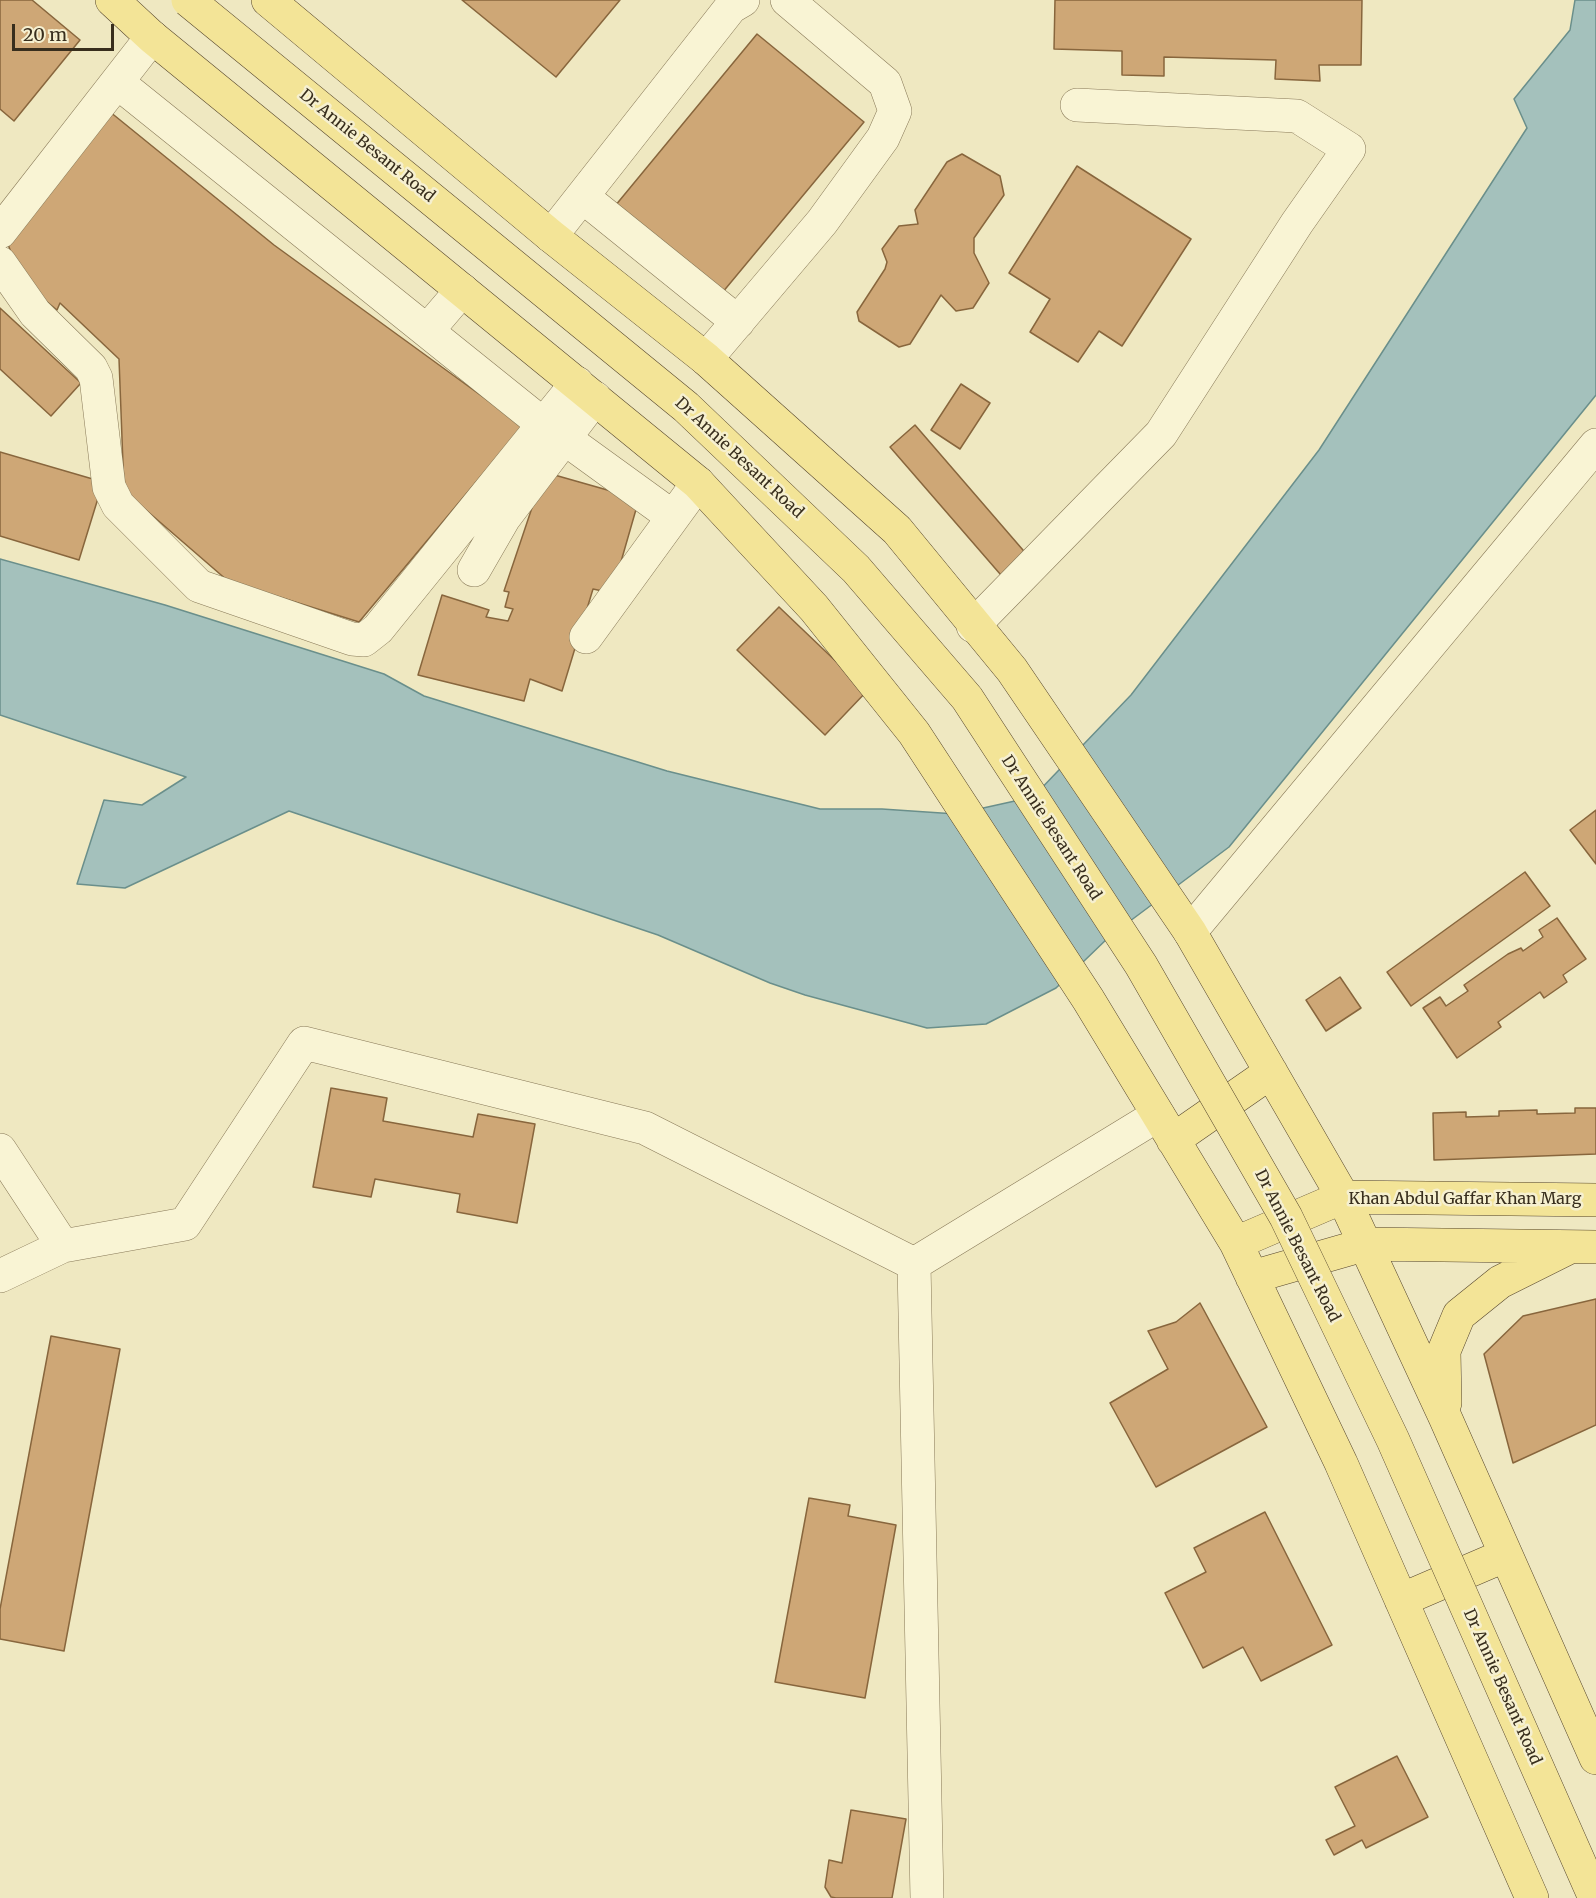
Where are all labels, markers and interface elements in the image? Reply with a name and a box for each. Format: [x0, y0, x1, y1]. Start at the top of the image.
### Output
scale bar [15, 12, 117, 50]
text: 20 m [23, 23, 67, 46]
street label: Dr Annie Besant Road [296, 86, 438, 206]
street label: Dr Annie Besant Road [671, 394, 807, 522]
street label: Dr Annie Besant Road [997, 752, 1105, 904]
street label: Dr Annie Besant Road [1250, 1167, 1344, 1325]
street label: Khan Abdul Gaffar Khan Marg [1349, 1189, 1581, 1209]
street label: Dr Annie Besant Road [1459, 1606, 1545, 1768]

